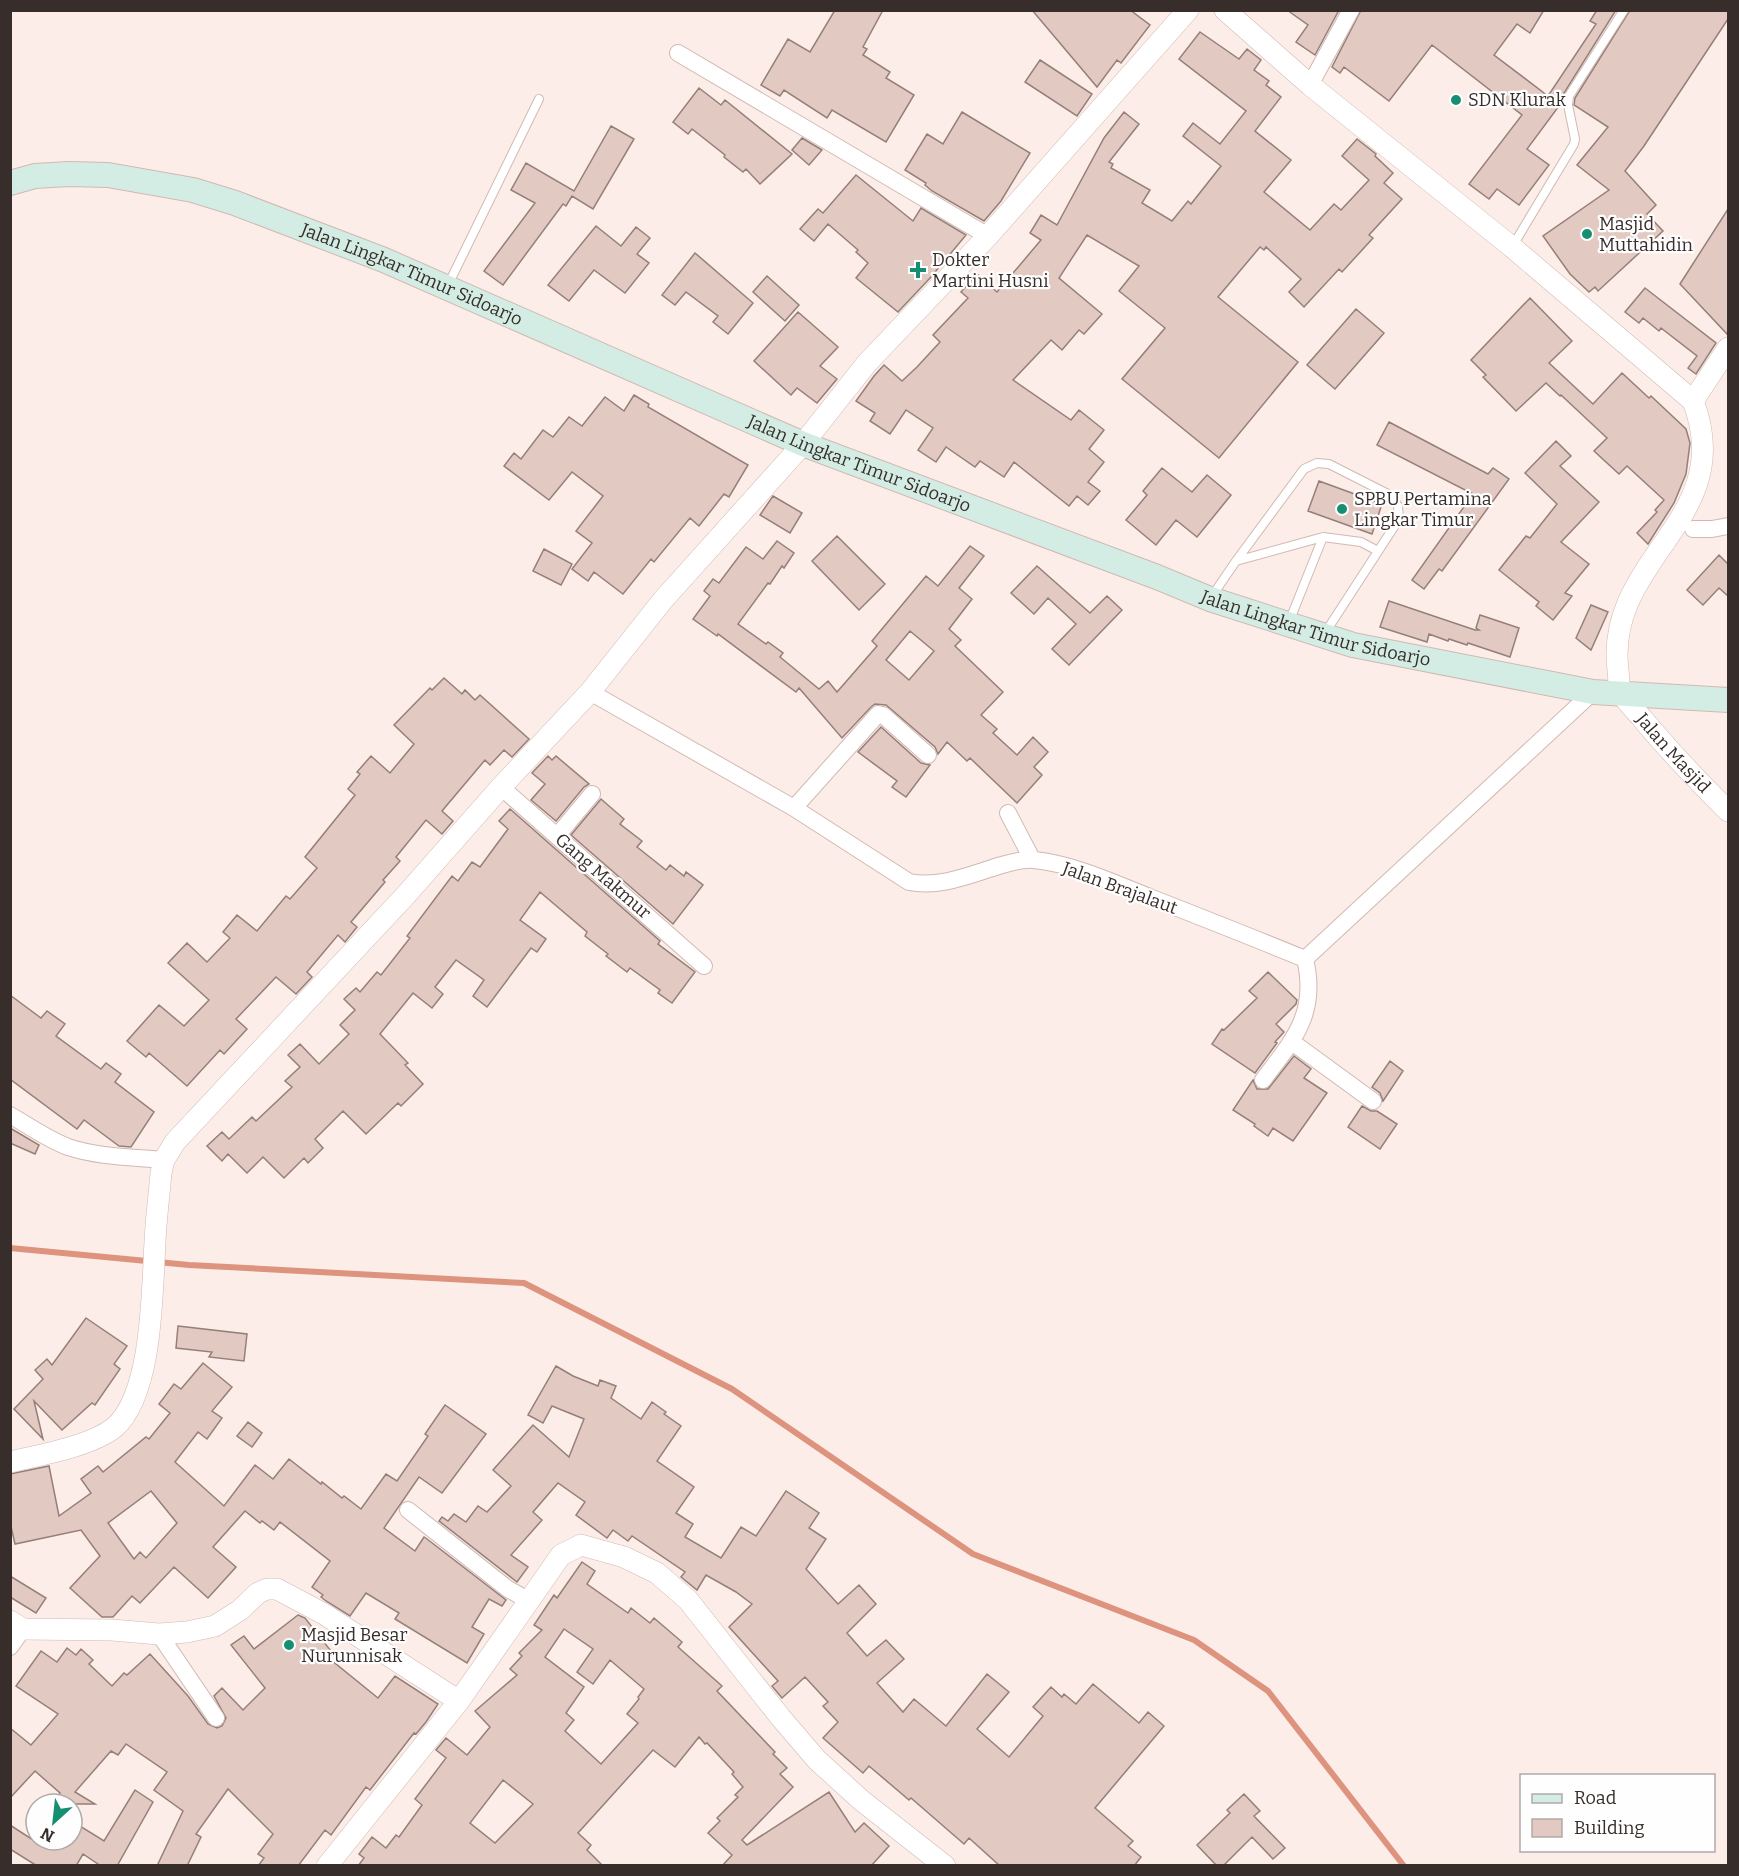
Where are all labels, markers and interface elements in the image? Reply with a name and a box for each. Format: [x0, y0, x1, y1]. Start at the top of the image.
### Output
place label: SDN Klurak [1468, 89, 1567, 111]
marker: SDN Klurak [1449, 93, 1463, 107]
place label: Masjid Muttahidin [1599, 213, 1693, 256]
street label: Jalan Lingkar Timur Sidoarjo [297, 218, 526, 330]
marker: Masjid Muttahidin [1580, 227, 1594, 241]
place label: Dokter Martini Husni [932, 249, 1049, 292]
marker: Dokter Martini Husni [909, 261, 927, 279]
street label: Jalan Lingkar Timur Sidoarjo [743, 410, 974, 517]
place label: SPBU Pertamina Lingkar Timur [1354, 488, 1492, 531]
marker: SPBU Pertamina Lingkar Timur [1335, 502, 1349, 516]
street label: Jalan Lingkar Timur Sidoarjo [1197, 585, 1432, 671]
street label: Jalan Masjid [1631, 708, 1715, 798]
street label: Gang Makmur [551, 828, 655, 924]
street label: Jalan Brajalaut [1059, 857, 1181, 919]
place label: Masjid Besar Nurunnisak [301, 1624, 407, 1667]
marker: Masjid Besar Nurunnisak [282, 1638, 296, 1652]
legend [1520, 1774, 1715, 1852]
text: Road [1574, 1787, 1617, 1809]
north arrow [24, 1792, 84, 1852]
text: Building [1574, 1817, 1645, 1839]
text: N [38, 1824, 57, 1846]

